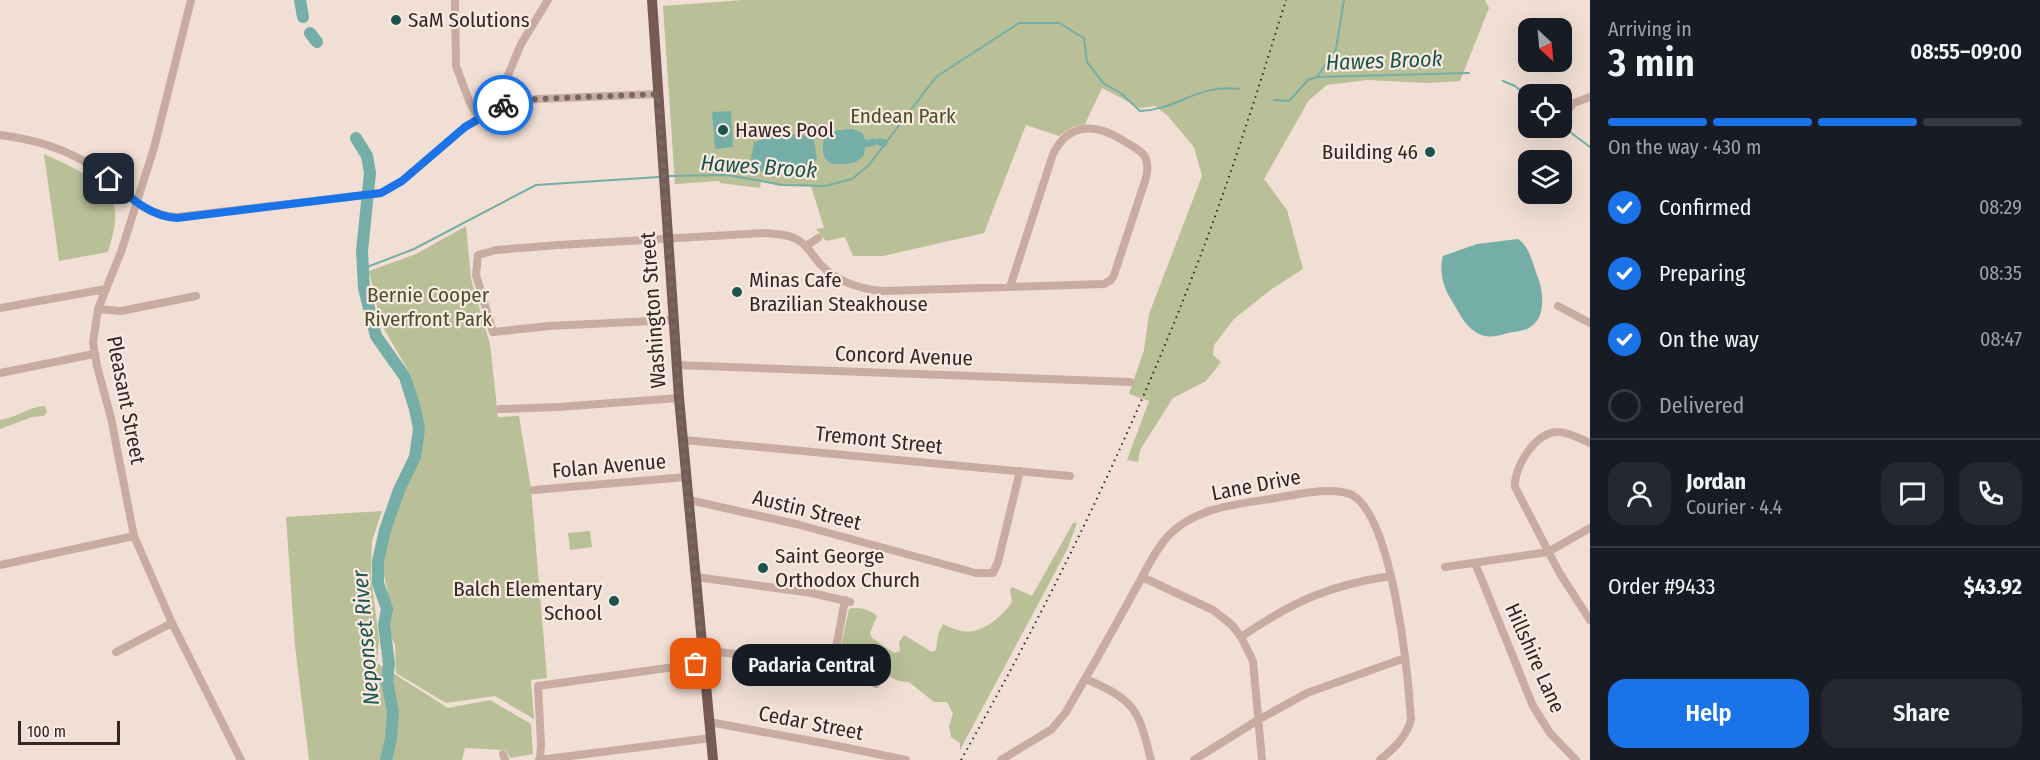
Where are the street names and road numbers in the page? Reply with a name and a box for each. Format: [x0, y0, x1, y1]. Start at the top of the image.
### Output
street label: Washington Street [635, 231, 671, 389]
street label: Pleasant Street [101, 334, 151, 466]
street label: Concord Avenue [835, 341, 973, 371]
street label: Tremont Street [814, 420, 944, 460]
street label: Folan Avenue [551, 448, 667, 484]
street label: Lane Drive [1209, 464, 1303, 506]
street label: Austin Street [750, 484, 864, 536]
street label: Hillshire Lane [1499, 599, 1571, 717]
street label: Cedar Street [756, 700, 866, 746]

